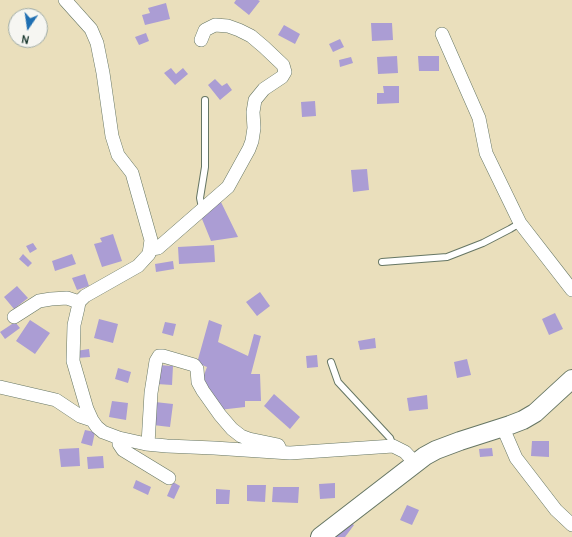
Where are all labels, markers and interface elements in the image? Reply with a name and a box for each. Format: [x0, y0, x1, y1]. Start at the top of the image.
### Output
north arrow [8, 8, 48, 48]
text: N [20, 32, 30, 46]

